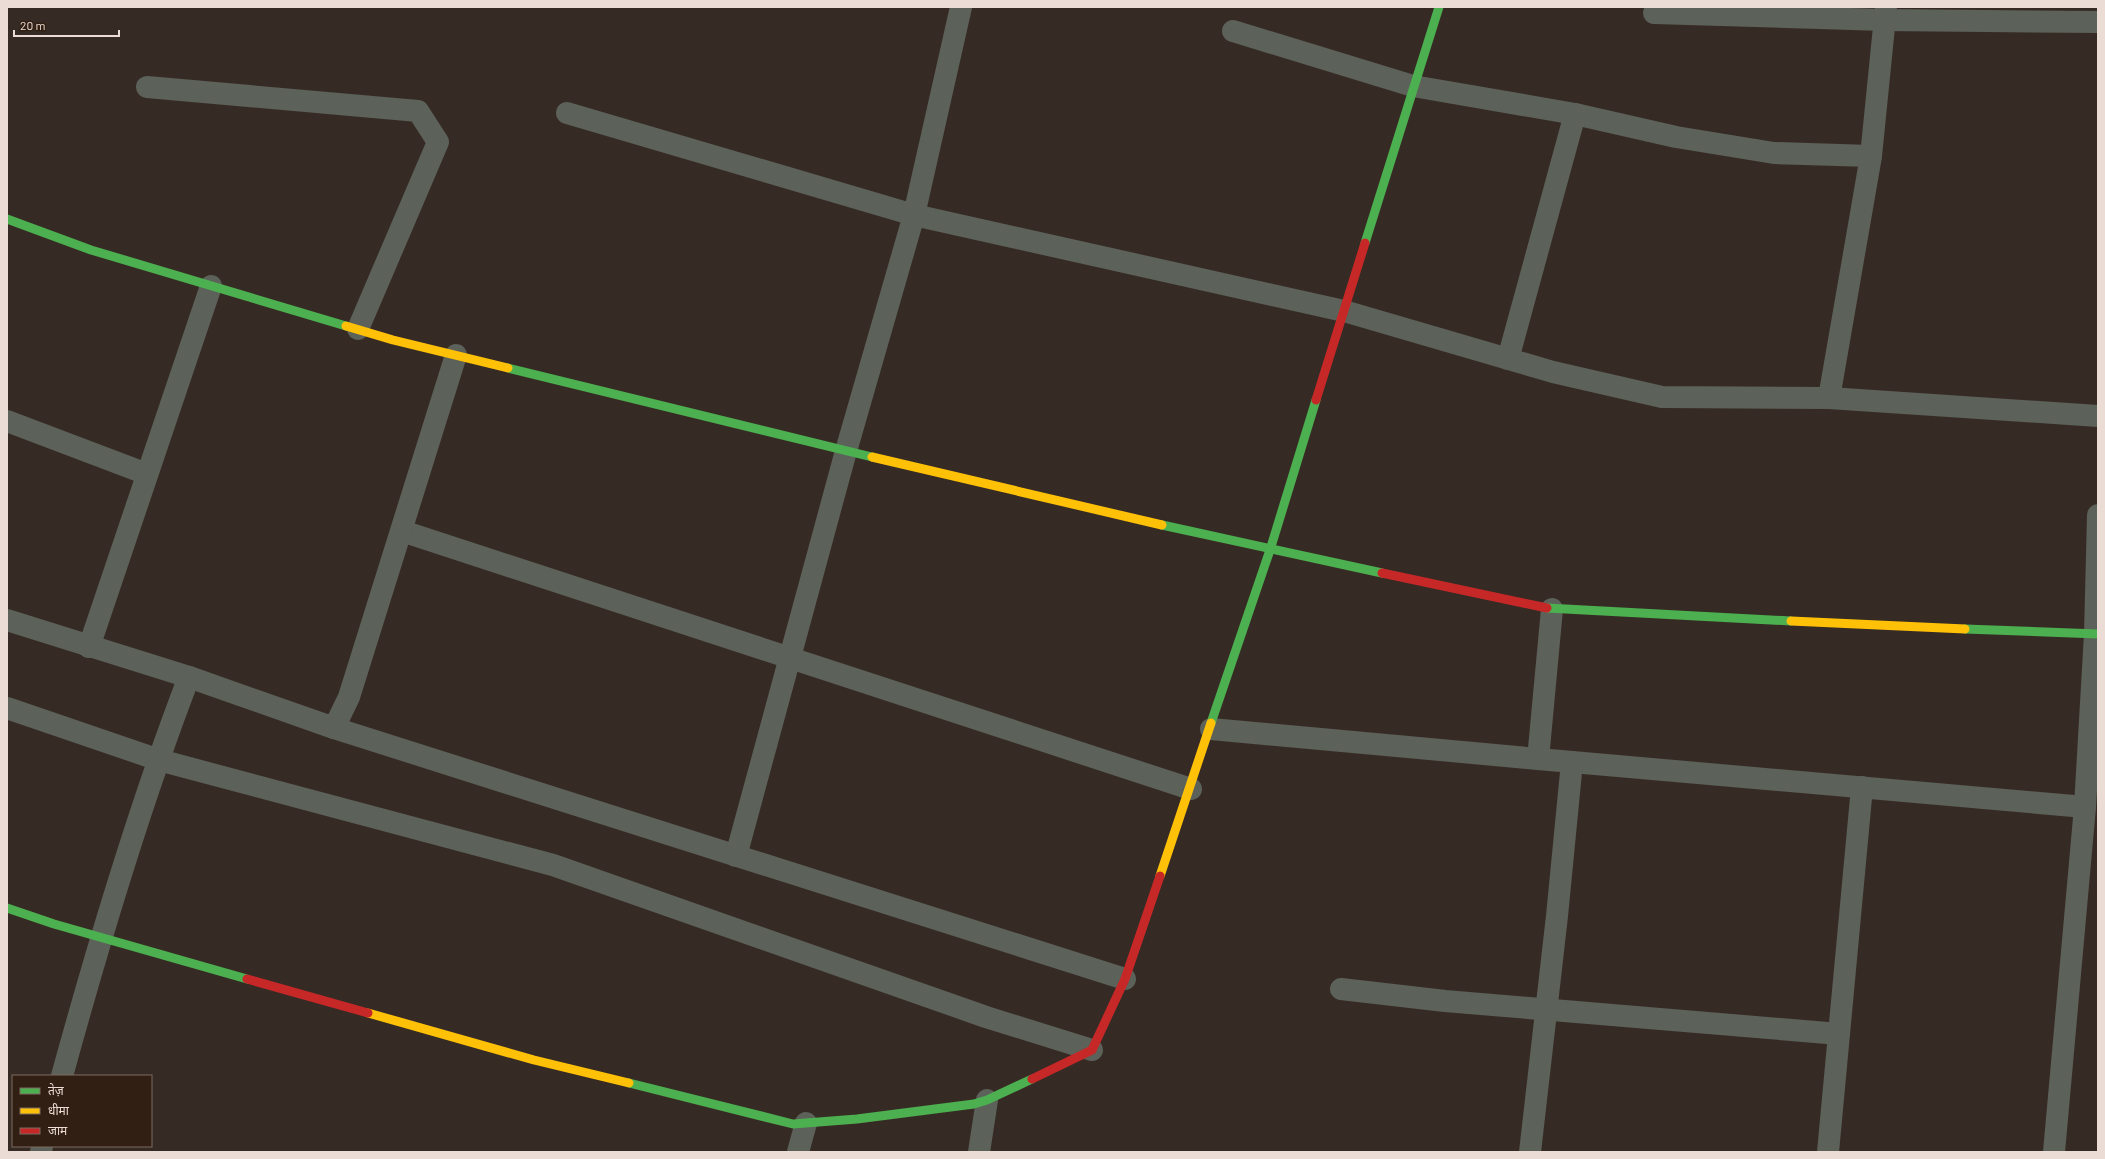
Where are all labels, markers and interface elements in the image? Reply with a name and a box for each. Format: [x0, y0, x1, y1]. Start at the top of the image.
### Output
scale bar [14, 12, 119, 38]
text: 20 m [20, 18, 46, 32]
legend [12, 1075, 152, 1147]
text: तेज़ [48, 1083, 65, 1097]
text: धीमा [48, 1103, 70, 1117]
text: जाम [48, 1123, 68, 1137]

